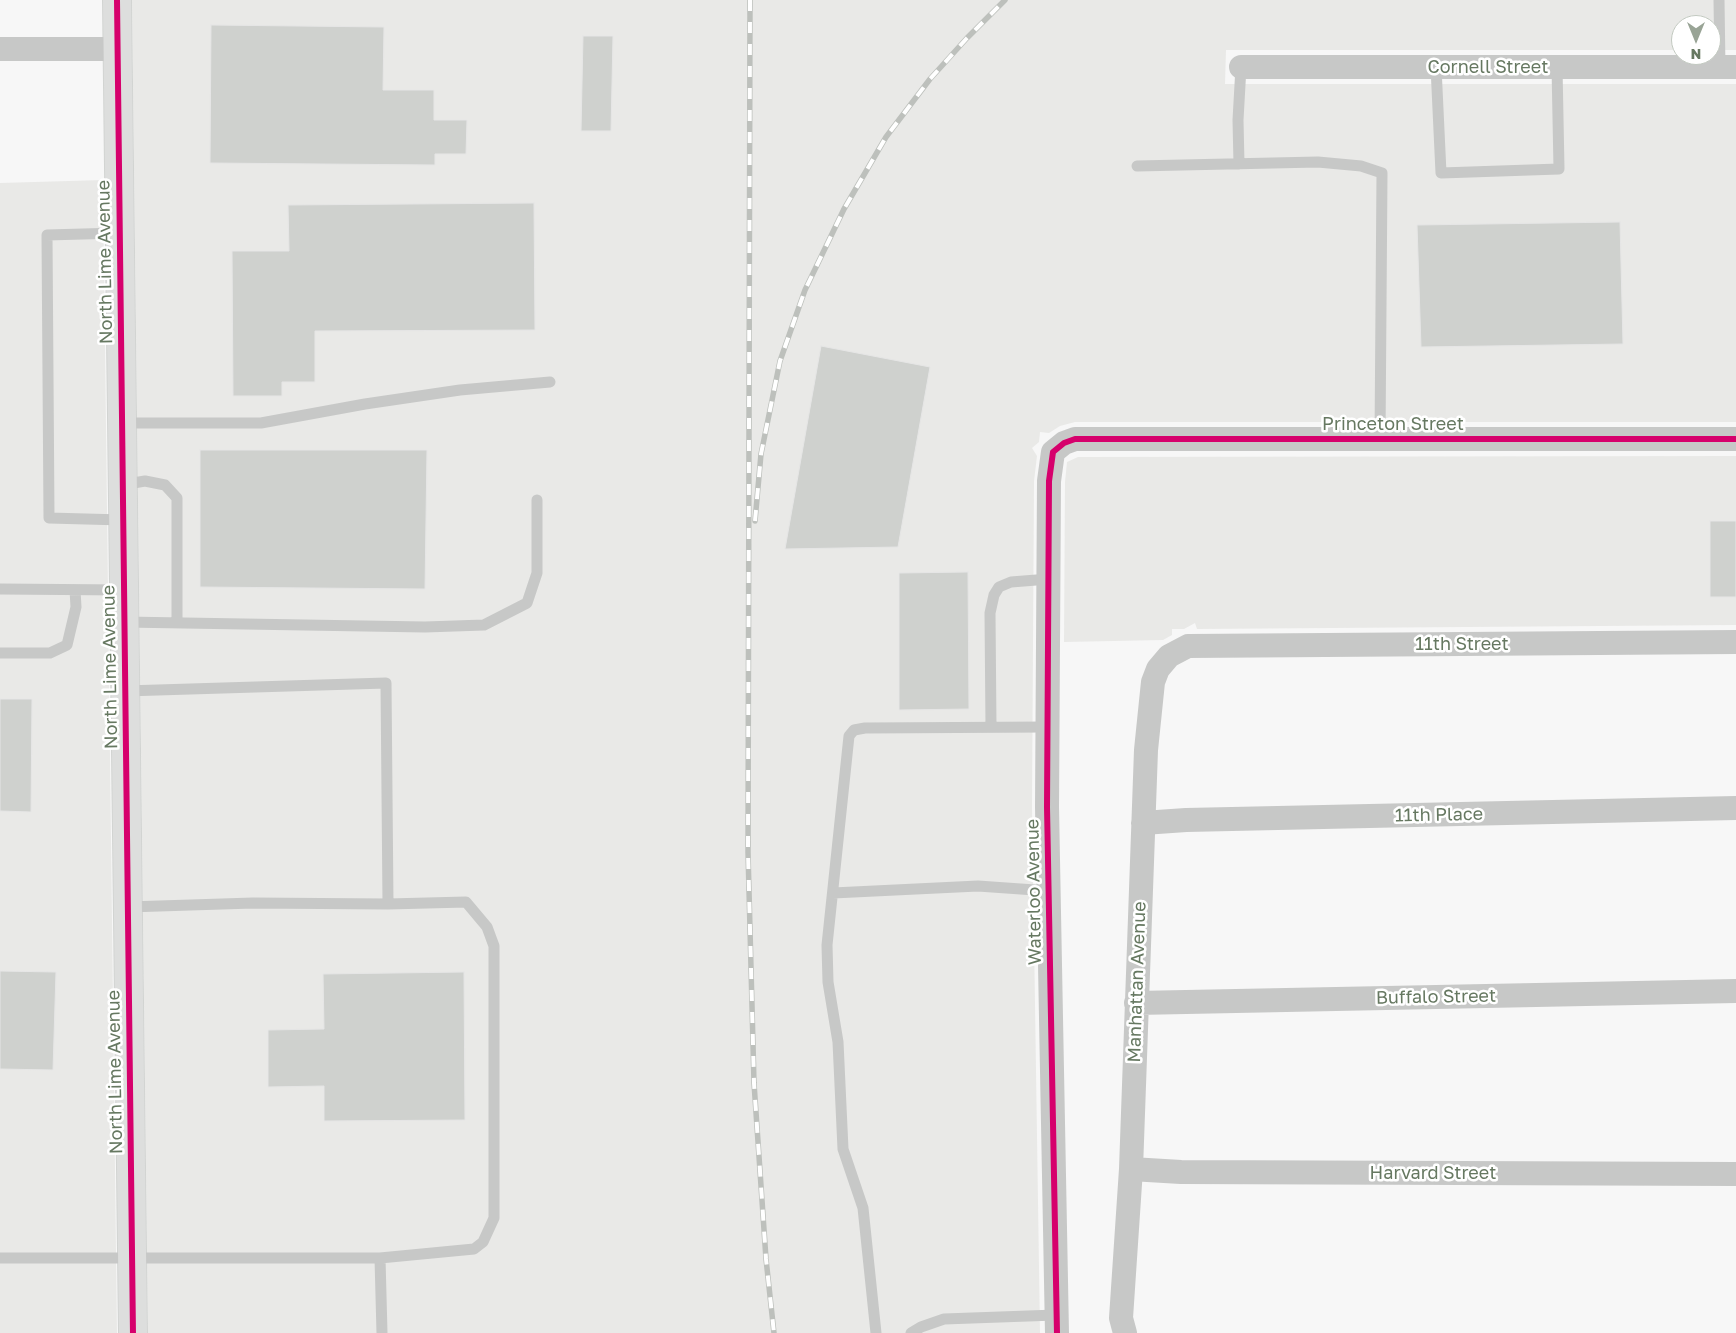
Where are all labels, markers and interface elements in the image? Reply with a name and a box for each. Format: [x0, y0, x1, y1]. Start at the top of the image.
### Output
north arrow [1671, 15, 1721, 65]
text: N [1691, 46, 1701, 63]
street label: Cornell Street [1428, 56, 1548, 78]
street label: North Lime Avenue [93, 180, 117, 344]
street label: Princeton Street [1322, 413, 1464, 435]
street label: North Lime Avenue [98, 585, 122, 749]
street label: 11th Street [1415, 633, 1509, 655]
street label: 11th Place [1395, 803, 1483, 827]
street label: Waterloo Avenue [1022, 819, 1046, 965]
street label: Manhattan Avenue [1123, 901, 1151, 1063]
street label: Buffalo Street [1376, 985, 1496, 1009]
street label: North Lime Avenue [103, 990, 127, 1154]
street label: Harvard Street [1370, 1162, 1496, 1184]

